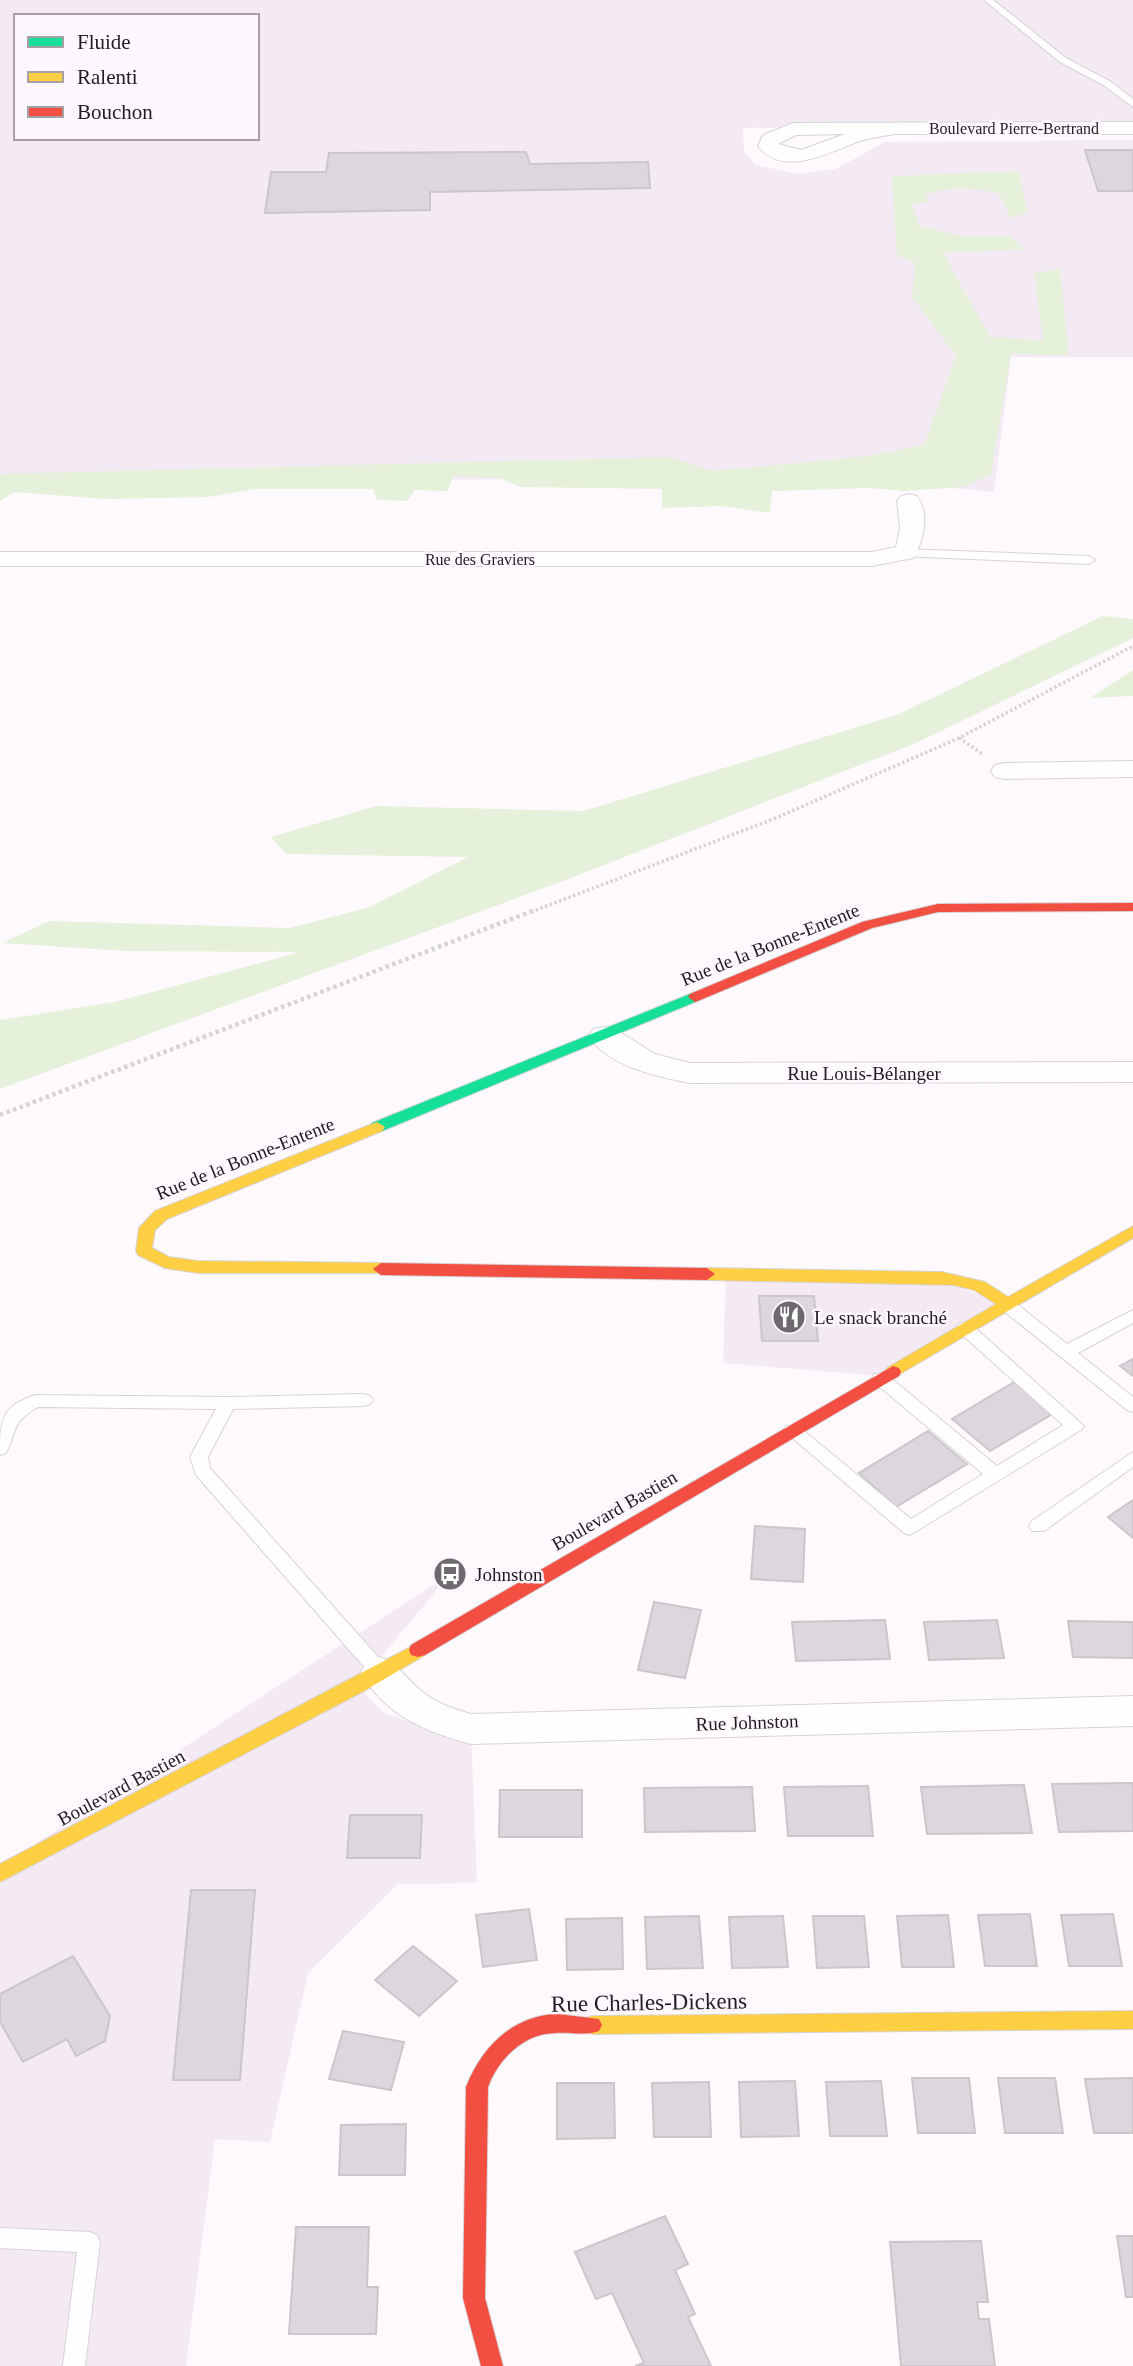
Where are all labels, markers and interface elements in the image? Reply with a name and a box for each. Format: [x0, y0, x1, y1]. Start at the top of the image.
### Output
legend [14, 14, 259, 140]
text: Fluide [77, 30, 131, 54]
text: Ralenti [77, 65, 138, 89]
text: Bouchon [77, 100, 153, 124]
street label: Boulevard Pierre-Bertrand [929, 120, 1099, 137]
street label: Rue des Graviers [425, 551, 535, 568]
street label: Rue de la Bonne-Entente [678, 899, 862, 990]
street label: Rue Louis-Bélanger [787, 1063, 941, 1084]
street label: Rue de la Bonne-Entente [153, 1113, 337, 1204]
restaurant icon: Le snack branché [770, 1298, 808, 1336]
place label: Le snack branché [814, 1307, 947, 1328]
street label: Boulevard Bastien [548, 1466, 681, 1555]
bus stop icon: Johnston [431, 1555, 469, 1593]
place label: Johnston [475, 1564, 543, 1585]
street label: Rue Johnston [695, 1710, 799, 1735]
street label: Boulevard Bastien [54, 1745, 189, 1830]
street label: Rue Charles-Dickens [551, 1988, 747, 2017]

